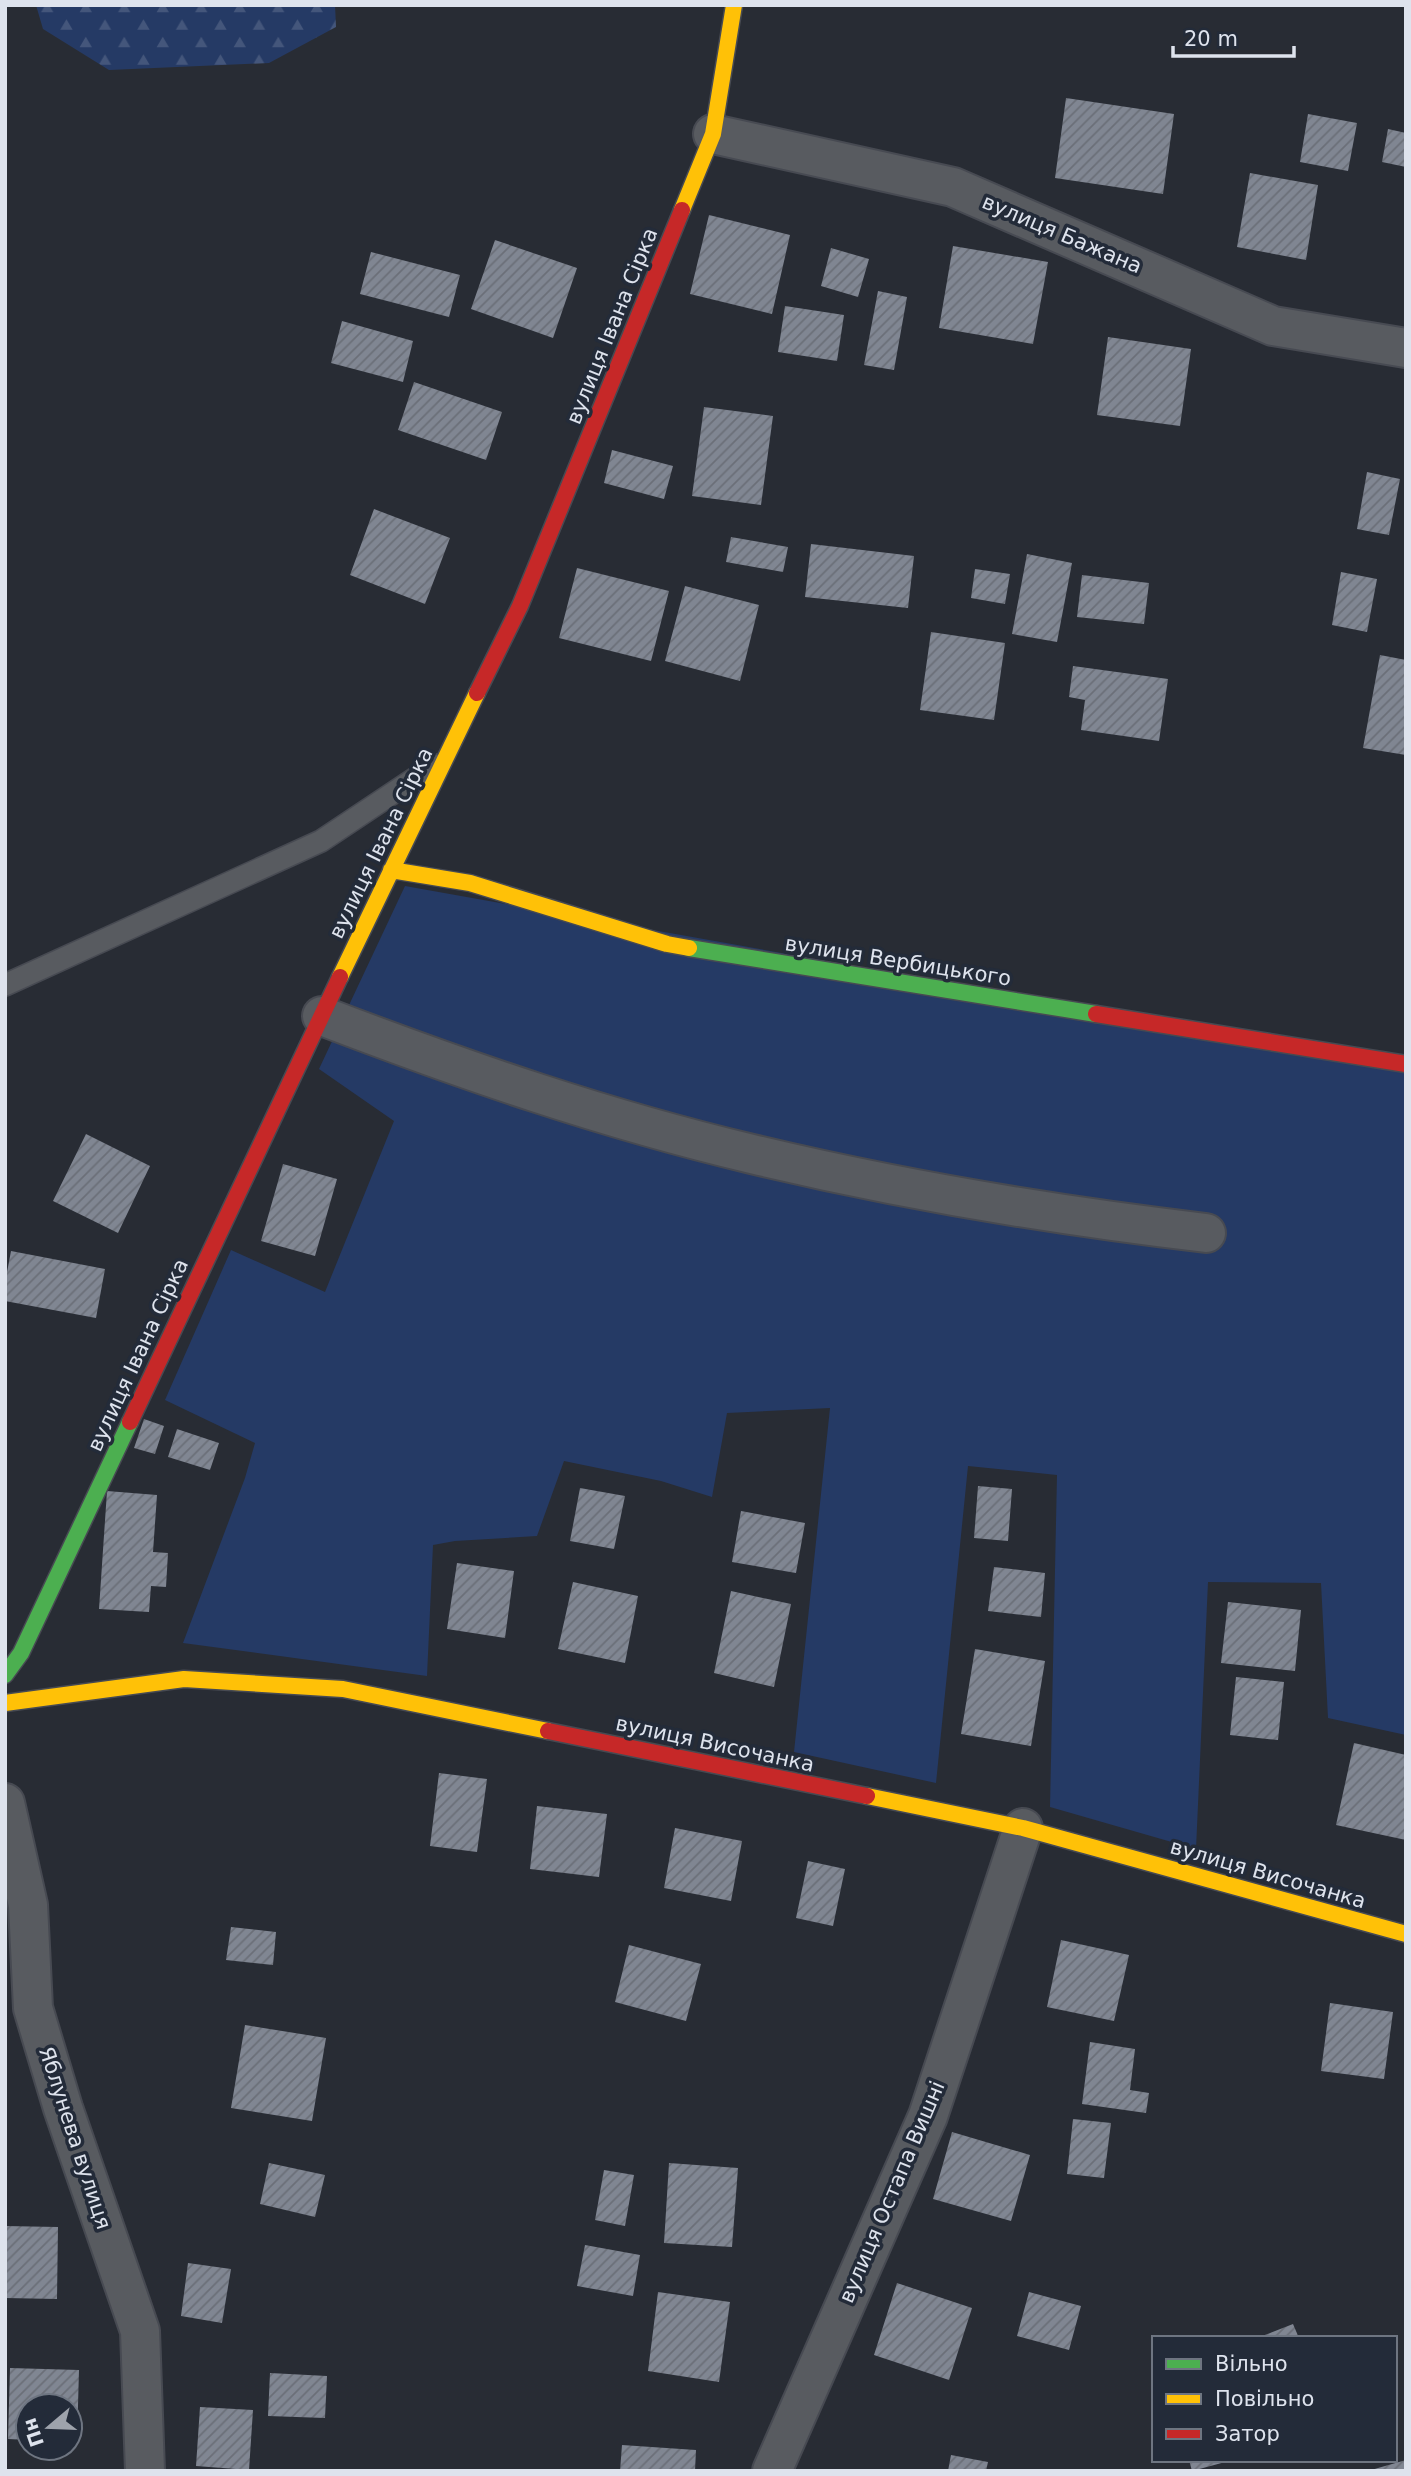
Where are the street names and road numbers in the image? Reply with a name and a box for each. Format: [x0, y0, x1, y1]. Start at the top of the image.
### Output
street label: вулиця Бажана [979, 190, 1145, 278]
street label: вулиця Івана Сірка [562, 224, 662, 428]
street label: вулиця Івана Сірка [324, 744, 438, 942]
street label: вулиця Вербицького [783, 931, 1013, 991]
street label: вулиця Івана Сірка [83, 1255, 193, 1455]
street label: вулиця Височанка [613, 1711, 817, 1777]
street label: вулиця Височанка [1167, 1835, 1369, 1913]
street label: Яблунева вулиця [34, 2044, 116, 2232]
street label: вулиця Остапа Вишні [834, 2077, 950, 2307]

